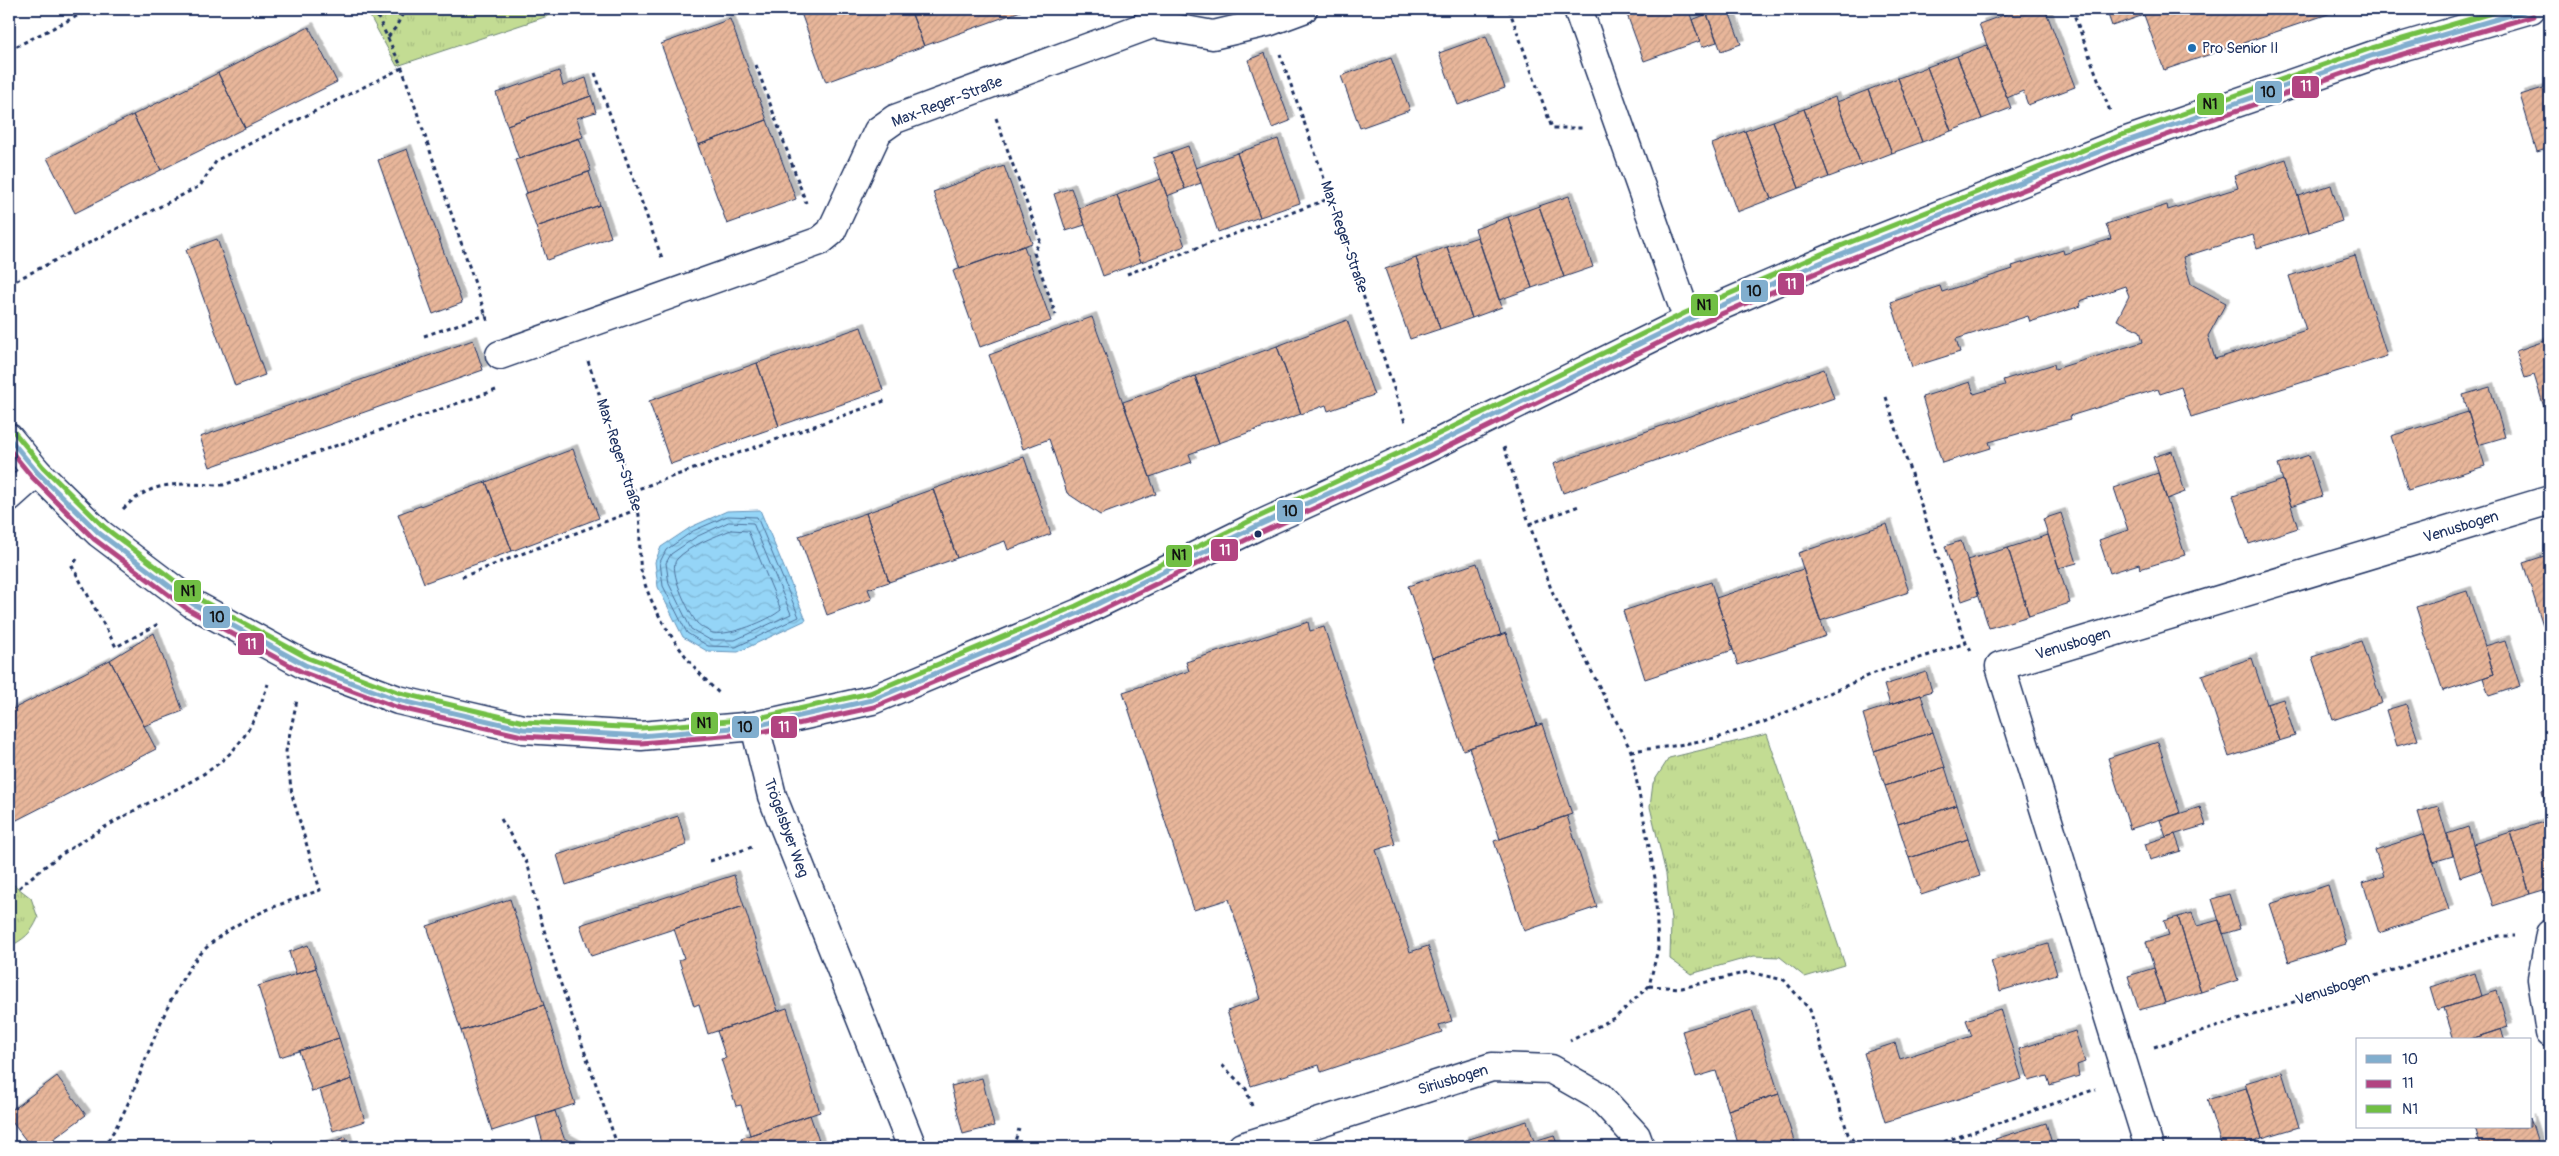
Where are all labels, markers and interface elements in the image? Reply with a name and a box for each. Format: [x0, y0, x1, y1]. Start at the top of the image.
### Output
place label: Pro Senior II [2202, 39, 2278, 58]
marker: Pro Senior II [2186, 42, 2198, 54]
street label: Max-Reger-Straße [889, 72, 1006, 132]
line badge: 11 [2291, 75, 2320, 99]
text: 11 [2301, 78, 2311, 95]
line badge: 10 [2254, 80, 2283, 104]
text: 10 [2260, 84, 2276, 101]
line badge: N1 [2196, 92, 2225, 116]
text: N1 [2203, 96, 2217, 113]
street label: Max-Reger-Straße [1316, 179, 1372, 296]
line badge: 11 [1777, 272, 1805, 296]
text: 11 [1786, 276, 1796, 293]
line badge: 10 [1740, 279, 1769, 303]
text: 10 [1746, 283, 1762, 300]
line badge: N1 [1690, 293, 1719, 317]
text: N1 [1697, 297, 1711, 314]
street label: Max-Reger-Straße [592, 396, 646, 514]
line badge: 10 [1276, 499, 1304, 523]
text: 10 [1282, 503, 1298, 520]
street label: Venusbogen [2421, 507, 2501, 547]
unlabelled marker [1253, 529, 1263, 539]
line badge: 11 [1210, 538, 1239, 562]
text: 11 [1220, 542, 1230, 559]
line badge: N1 [1165, 544, 1193, 568]
text: N1 [1172, 547, 1186, 564]
line badge: N1 [173, 579, 202, 603]
text: N1 [181, 583, 195, 600]
line badge: 10 [202, 605, 231, 629]
text: 10 [209, 609, 225, 626]
street label: Venusbogen [2033, 624, 2113, 664]
line badge: 11 [237, 632, 265, 656]
text: 11 [246, 636, 256, 653]
line badge: N1 [690, 711, 719, 735]
text: N1 [697, 715, 711, 732]
line badge: 10 [731, 715, 760, 739]
line badge: 11 [770, 715, 798, 739]
text: 10 [737, 719, 753, 736]
text: 11 [779, 719, 789, 736]
street label: Trögelsbyer Weg [759, 776, 813, 880]
street label: Venusbogen [2293, 968, 2373, 1010]
legend [2356, 1038, 2532, 1128]
text: 10 [2402, 1050, 2418, 1069]
street label: Siriusbogen [1416, 1060, 1490, 1100]
text: 11 [2402, 1074, 2414, 1093]
text: N1 [2402, 1100, 2418, 1119]

